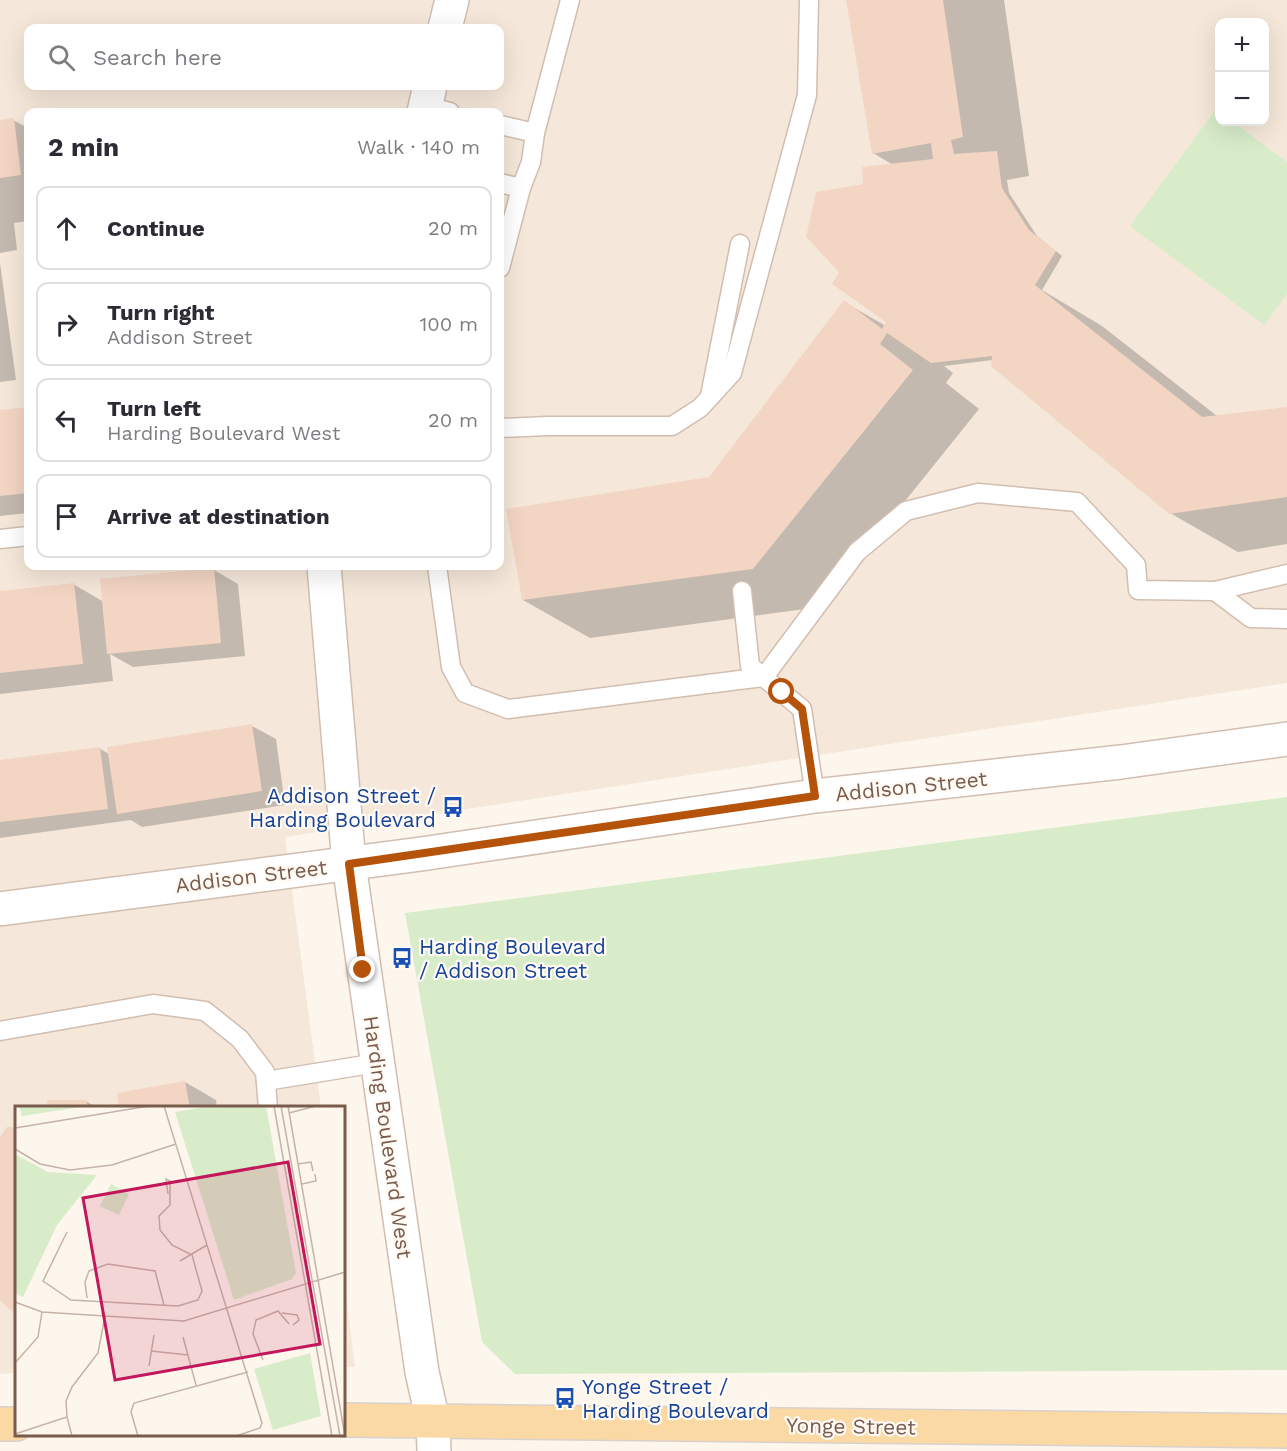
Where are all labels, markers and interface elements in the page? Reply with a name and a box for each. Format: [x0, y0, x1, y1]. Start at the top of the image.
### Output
map controls [1215, 18, 1269, 126]
button: + [1215, 18, 1269, 72]
search box [24, 24, 504, 90]
icon: search [45, 41, 78, 74]
text: Search here [93, 45, 222, 70]
button: − [1215, 72, 1269, 126]
text: 2 min [48, 132, 119, 162]
text: Walk · 140 m [357, 135, 480, 159]
icon: ahead [50, 212, 83, 245]
text: Continue [107, 216, 205, 241]
text: 20 m [428, 216, 478, 240]
text: Turn right [107, 300, 214, 325]
icon: right [50, 308, 83, 341]
text: 100 m [419, 312, 478, 336]
text: Addison Street [107, 325, 252, 349]
text: Turn left [107, 396, 201, 421]
icon: left [50, 404, 83, 437]
text: 20 m [428, 408, 478, 432]
text: Harding Boulevard West [107, 421, 340, 445]
icon: arrive [50, 500, 83, 533]
text: Arrive at destination [107, 504, 330, 529]
route start [768, 678, 794, 704]
street label: Addison Street [834, 766, 988, 806]
place label: Addison Street / Harding Boulevard [249, 783, 436, 832]
bus stop icon: Addison Street / Harding Boulevard [441, 795, 465, 819]
street label: Addison Street [174, 854, 328, 898]
place label: Harding Boulevard / Addison Street [419, 934, 606, 983]
bus stop icon: Harding Boulevard / Addison Street [390, 946, 414, 970]
route end [349, 956, 375, 982]
street label: Harding Boulevard West [359, 1014, 417, 1260]
inset map [15, 1106, 345, 1436]
place label: Yonge Street / Harding Boulevard [582, 1374, 769, 1423]
bus stop icon: Yonge Street / Harding Boulevard [553, 1386, 577, 1410]
street label: Yonge Street [786, 1412, 916, 1440]

